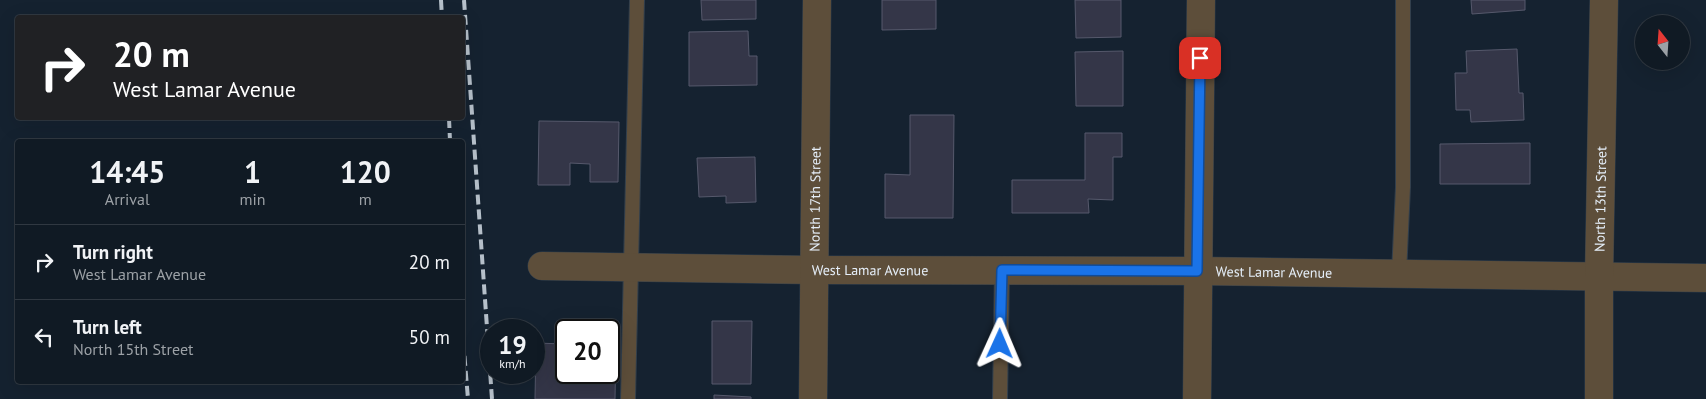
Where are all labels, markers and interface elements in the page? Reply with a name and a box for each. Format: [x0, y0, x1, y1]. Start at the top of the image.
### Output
north arrow [1635, 15, 1690, 70]
map controls [1635, 15, 1690, 70]
text: 20 m [113, 31, 190, 77]
icon: right [30, 35, 95, 100]
pin [1179, 37, 1221, 79]
icon: arrive [1186, 44, 1214, 72]
text: West Lamar Avenue [113, 75, 296, 103]
street label: North 17th Street [805, 146, 825, 252]
street label: North 13th Street [1590, 146, 1610, 252]
text: 14:45 [89, 152, 165, 191]
text: 1 [244, 152, 261, 191]
text: 120 [340, 152, 391, 191]
text: Arrival [105, 189, 150, 209]
text: min [240, 189, 266, 209]
text: m [359, 189, 372, 209]
text: Turn right [73, 240, 153, 264]
icon: right [30, 248, 58, 276]
text: 20 m [409, 250, 450, 274]
street label: West Lamar Avenue [812, 261, 928, 279]
street label: West Lamar Avenue [1216, 262, 1332, 282]
text: West Lamar Avenue [73, 264, 206, 284]
text: Turn left [73, 315, 142, 339]
position arrow [973, 317, 1025, 369]
speed limit sign: 20 [555, 319, 620, 384]
icon: left [30, 323, 58, 351]
text: 50 m [409, 325, 450, 349]
text: 19 [498, 329, 527, 361]
text: North 15th Street [73, 339, 193, 359]
text: km/h [499, 356, 526, 371]

